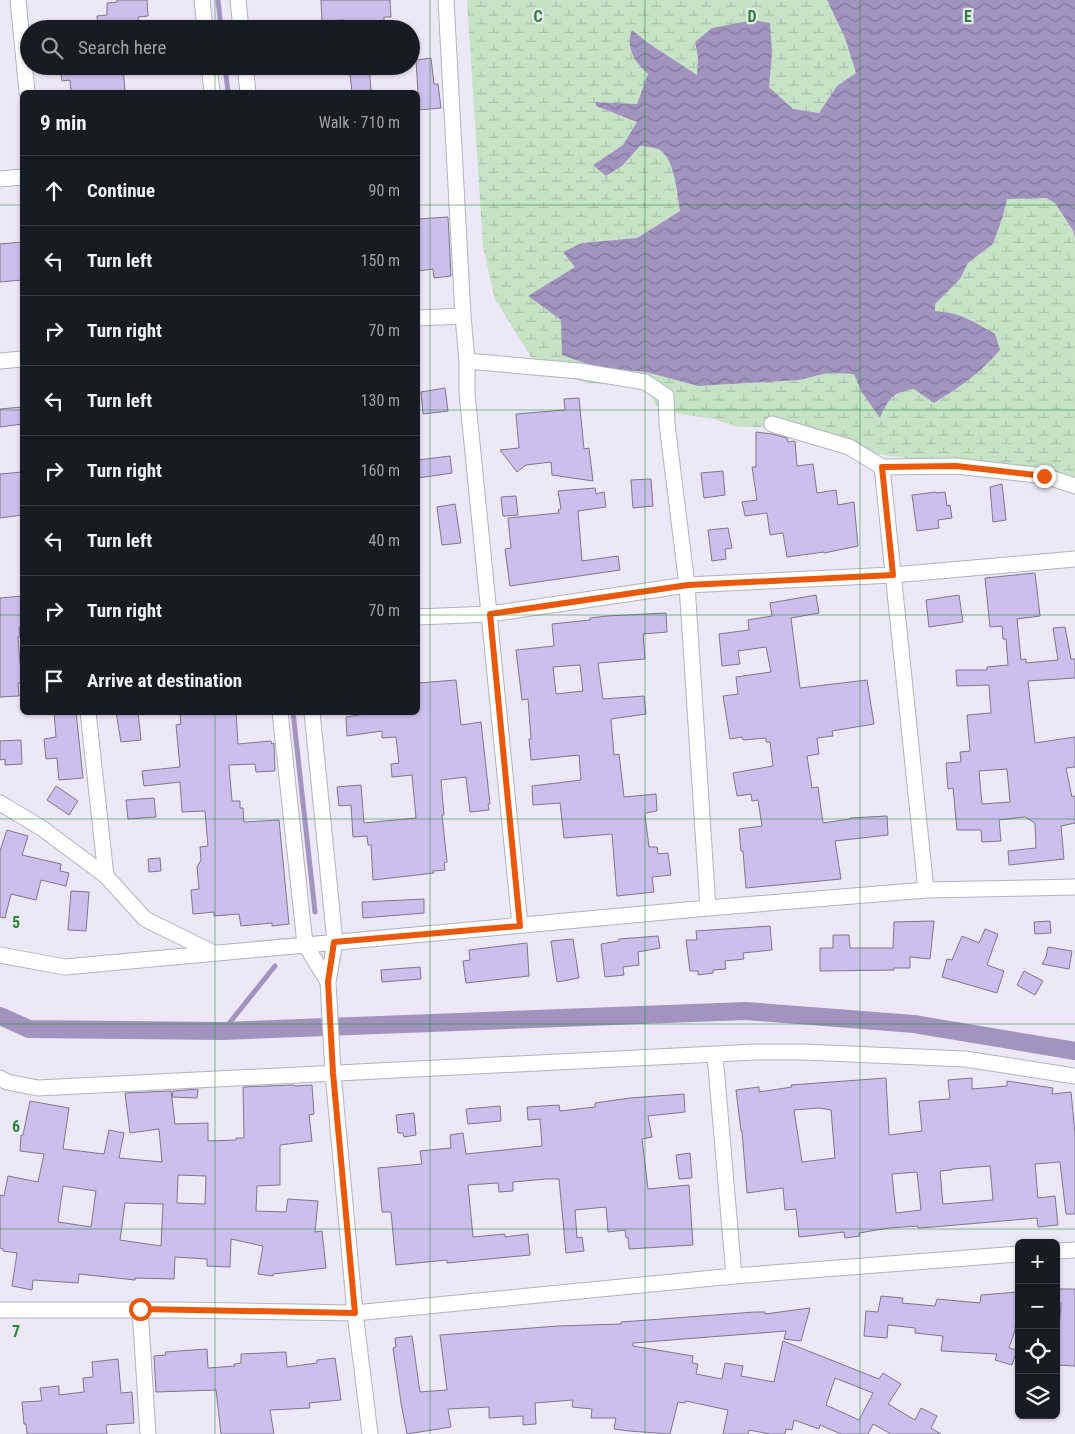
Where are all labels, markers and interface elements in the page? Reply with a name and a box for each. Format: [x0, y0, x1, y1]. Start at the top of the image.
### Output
text: C [533, 7, 543, 26]
text: D [747, 7, 757, 26]
text: E [964, 7, 972, 26]
search box [20, 20, 420, 75]
icon: search [38, 34, 66, 62]
text: Search here [78, 36, 166, 59]
text: 9 min [40, 111, 87, 135]
text: Walk · 710 m [319, 113, 400, 132]
icon: ahead [40, 177, 68, 205]
text: Continue [87, 179, 155, 202]
text: 90 m [368, 181, 400, 200]
icon: left [40, 247, 68, 275]
text: Turn left [87, 249, 152, 272]
text: 150 m [361, 251, 400, 270]
icon: right [40, 317, 68, 345]
text: Turn right [87, 319, 162, 342]
text: 70 m [368, 321, 400, 340]
icon: left [40, 387, 68, 415]
text: Turn left [87, 389, 152, 412]
text: 130 m [361, 391, 400, 410]
icon: right [40, 457, 68, 485]
text: Turn right [87, 459, 162, 482]
text: 160 m [361, 461, 400, 480]
route end [1033, 465, 1056, 488]
icon: left [40, 527, 68, 555]
text: Turn left [87, 529, 152, 552]
text: 40 m [368, 531, 400, 550]
icon: right [40, 597, 68, 625]
text: Turn right [87, 599, 162, 622]
text: 70 m [368, 601, 400, 620]
icon: arrive [40, 667, 68, 695]
text: Arrive at destination [87, 669, 242, 692]
text: 5 [12, 913, 20, 932]
text: 6 [12, 1117, 20, 1136]
map controls [1015, 1239, 1060, 1419]
button: + [1015, 1239, 1060, 1284]
button: − [1015, 1284, 1060, 1329]
route start [129, 1298, 152, 1321]
text: 7 [12, 1322, 20, 1341]
button: locate [1015, 1329, 1060, 1374]
button: layers [1015, 1374, 1060, 1419]

